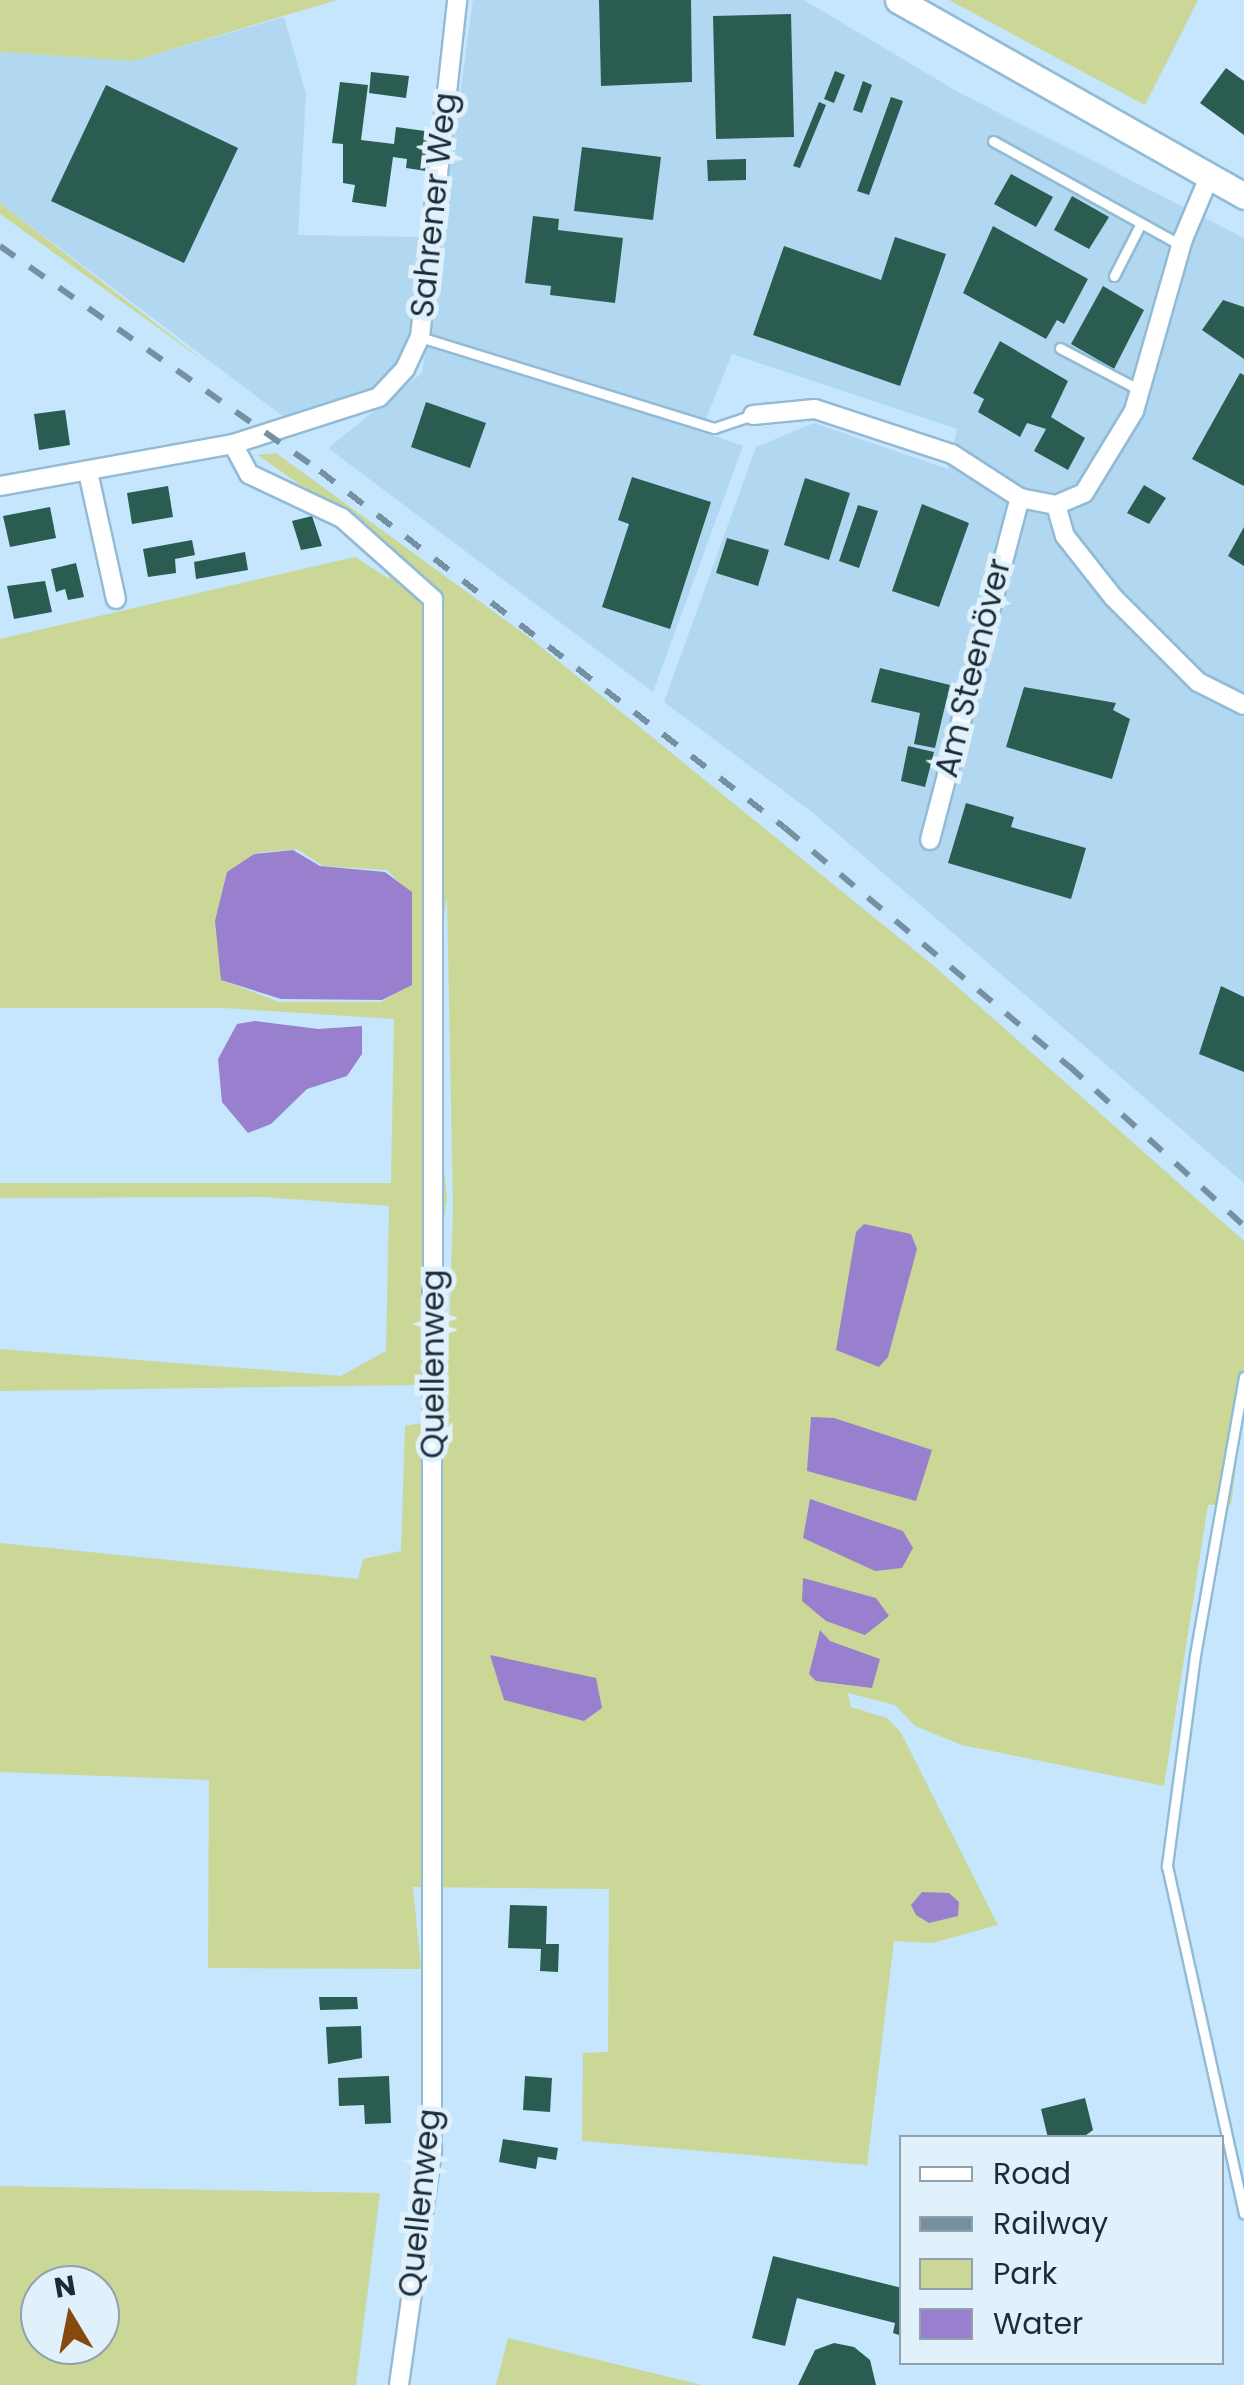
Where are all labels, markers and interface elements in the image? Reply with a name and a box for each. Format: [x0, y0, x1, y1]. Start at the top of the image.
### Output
street label: Sahrener Weg [403, 91, 465, 319]
street label: Am Steenöver [927, 555, 1019, 781]
street label: Quellenweg [414, 1269, 452, 1459]
street label: Quellenweg [391, 2107, 449, 2299]
legend [899, 2135, 1224, 2365]
text: Road [993, 2152, 1071, 2195]
text: Railway [993, 2202, 1108, 2245]
text: Park [993, 2252, 1057, 2295]
north arrow [20, 2265, 120, 2365]
text: N [51, 2266, 79, 2308]
text: Water [993, 2302, 1083, 2345]

